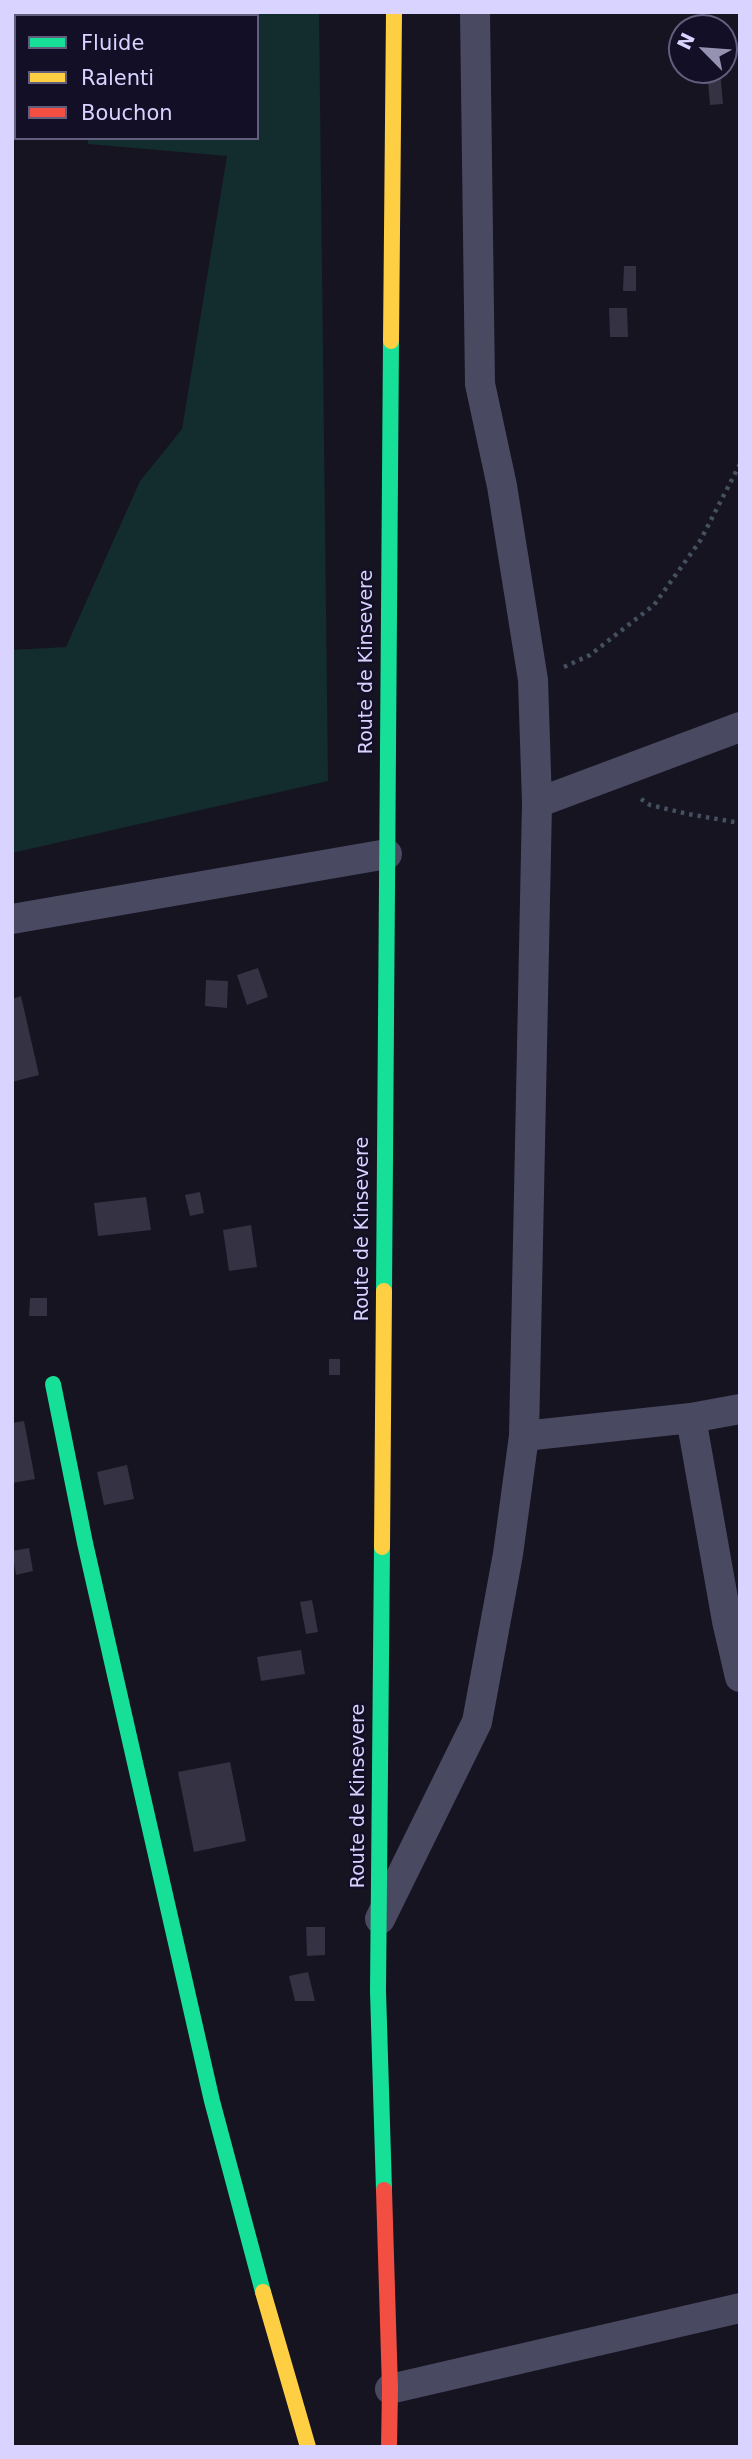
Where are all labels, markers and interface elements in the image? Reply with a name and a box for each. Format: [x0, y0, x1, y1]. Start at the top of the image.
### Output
legend [14, 14, 259, 140]
north arrow [668, 14, 738, 84]
text: N [672, 29, 699, 53]
text: Fluide [81, 31, 144, 55]
text: Ralenti [81, 66, 154, 90]
text: Bouchon [81, 101, 173, 125]
street label: Route de Kinsevere [356, 570, 378, 754]
street label: Route de Kinsevere [352, 1137, 374, 1321]
street label: Route de Kinsevere [348, 1704, 370, 1888]

